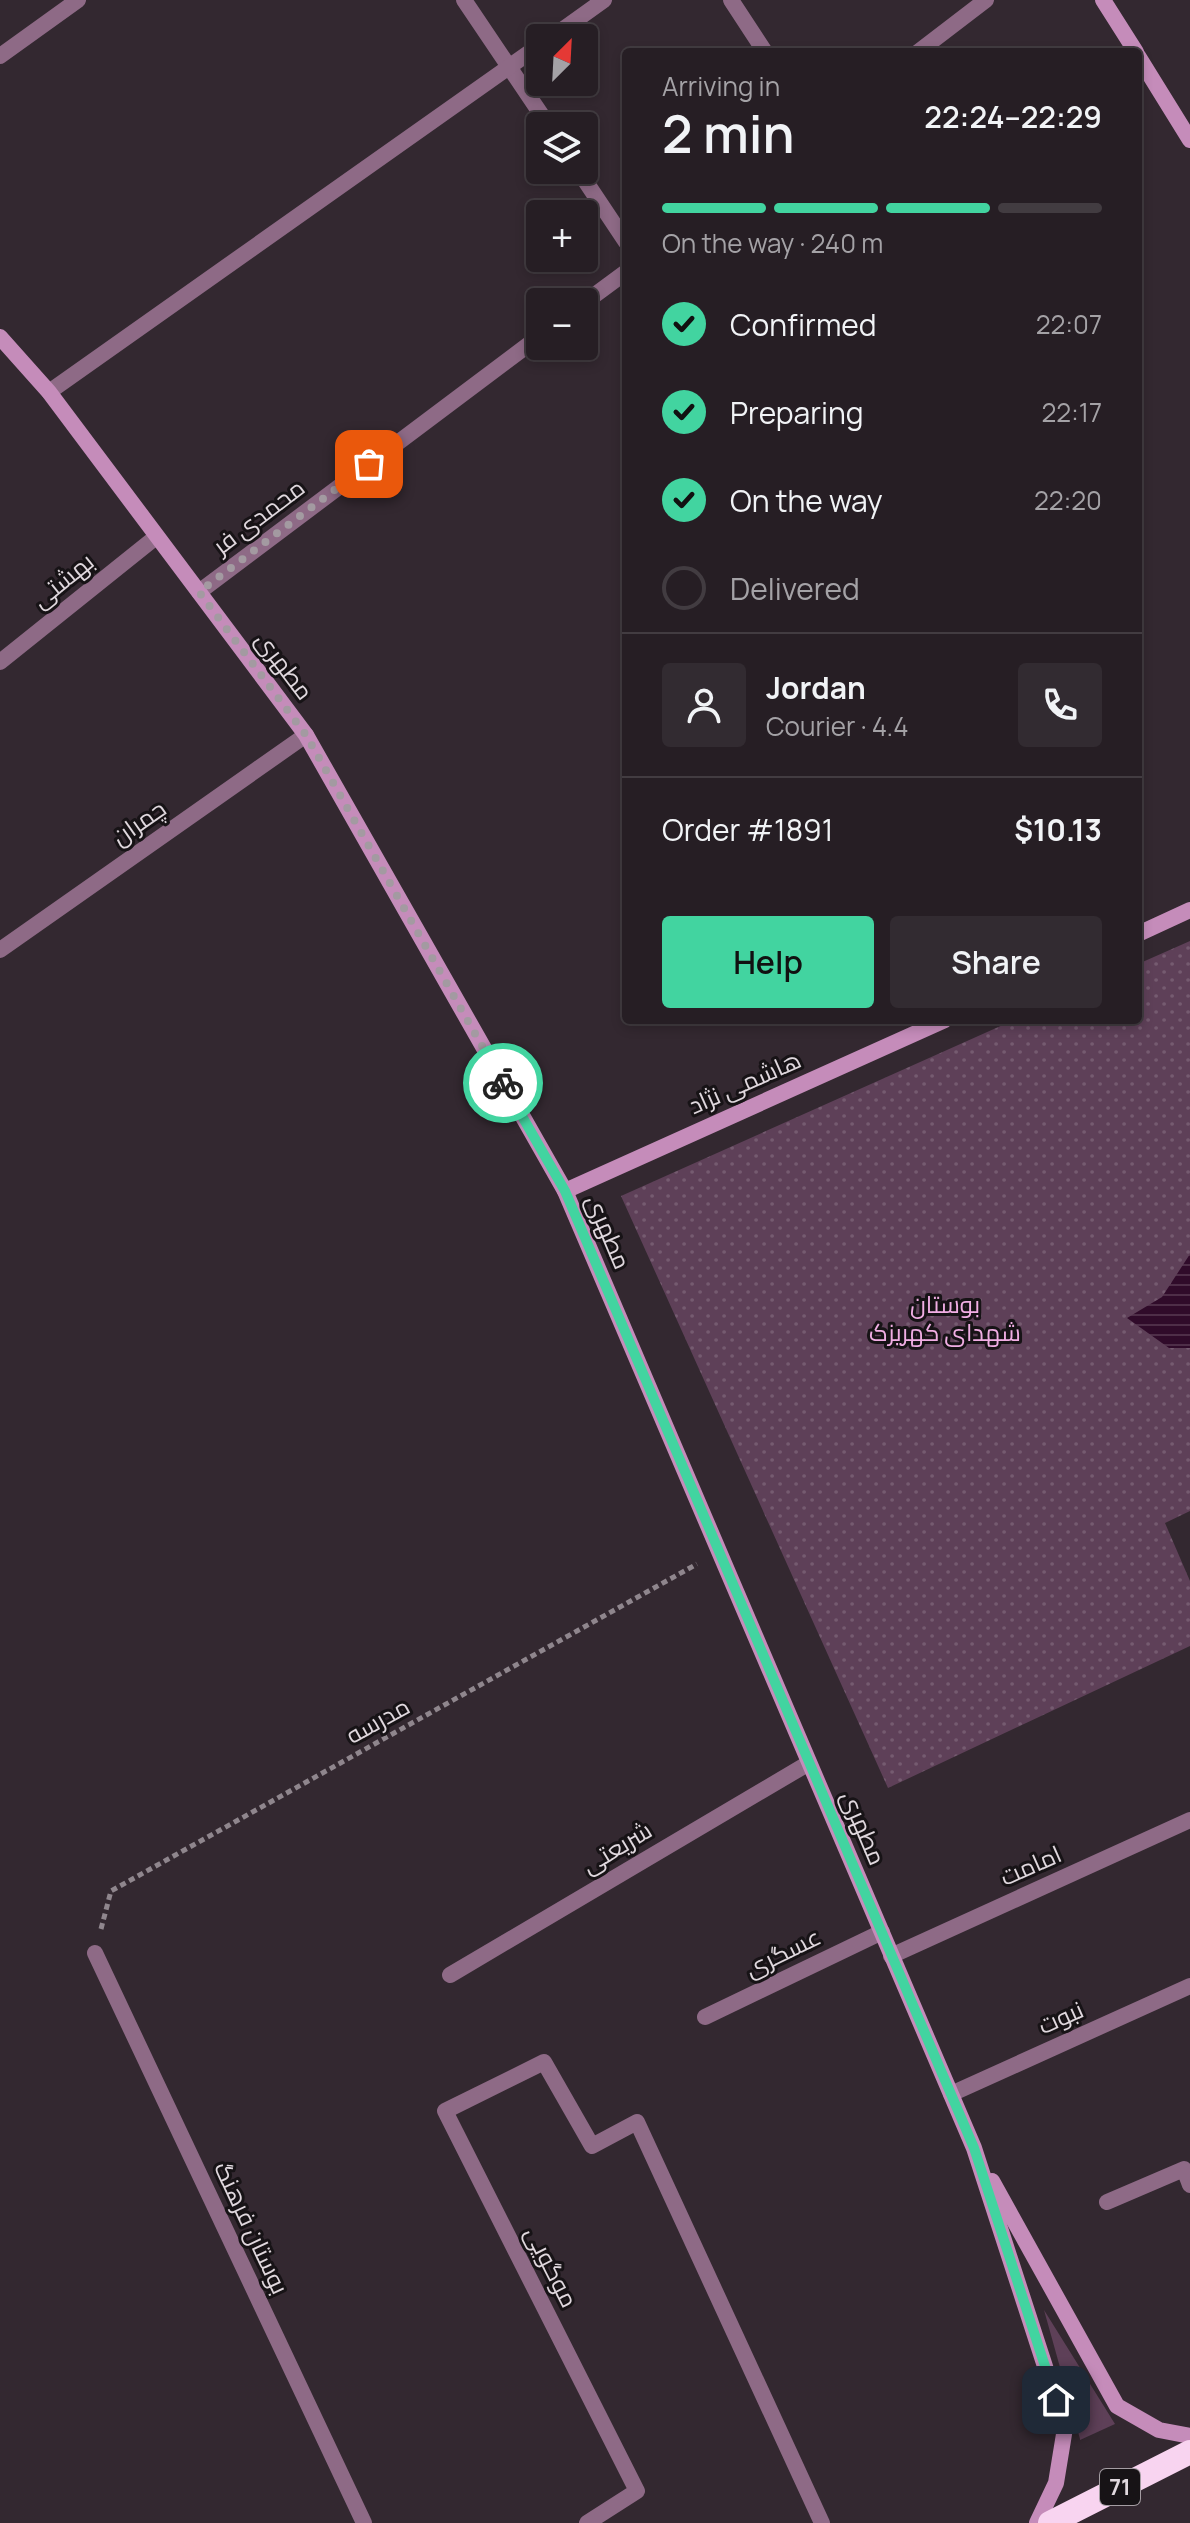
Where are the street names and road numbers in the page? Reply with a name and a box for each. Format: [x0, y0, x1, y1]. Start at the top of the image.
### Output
street label: محمدی فر [204, 470, 311, 562]
street label: بهشتی [24, 545, 100, 615]
street label: مطهری [249, 624, 322, 706]
street label: چمران [104, 791, 172, 853]
street label: هاشمی نژاد [683, 1042, 806, 1121]
street label: مطهری [579, 1189, 640, 1274]
street label: مدرسه [339, 1689, 415, 1751]
street label: مطهری [834, 1785, 895, 1870]
street label: شریعتی [575, 1813, 658, 1881]
street label: امامت [994, 1837, 1066, 1893]
street label: عسگری [739, 1919, 826, 1984]
street label: نبوت [1033, 1992, 1088, 2041]
street label: بوستان فرهنگ [207, 2156, 297, 2299]
street label: موگویی [518, 2220, 587, 2313]
road number: 71 [1100, 2469, 1140, 2505]

